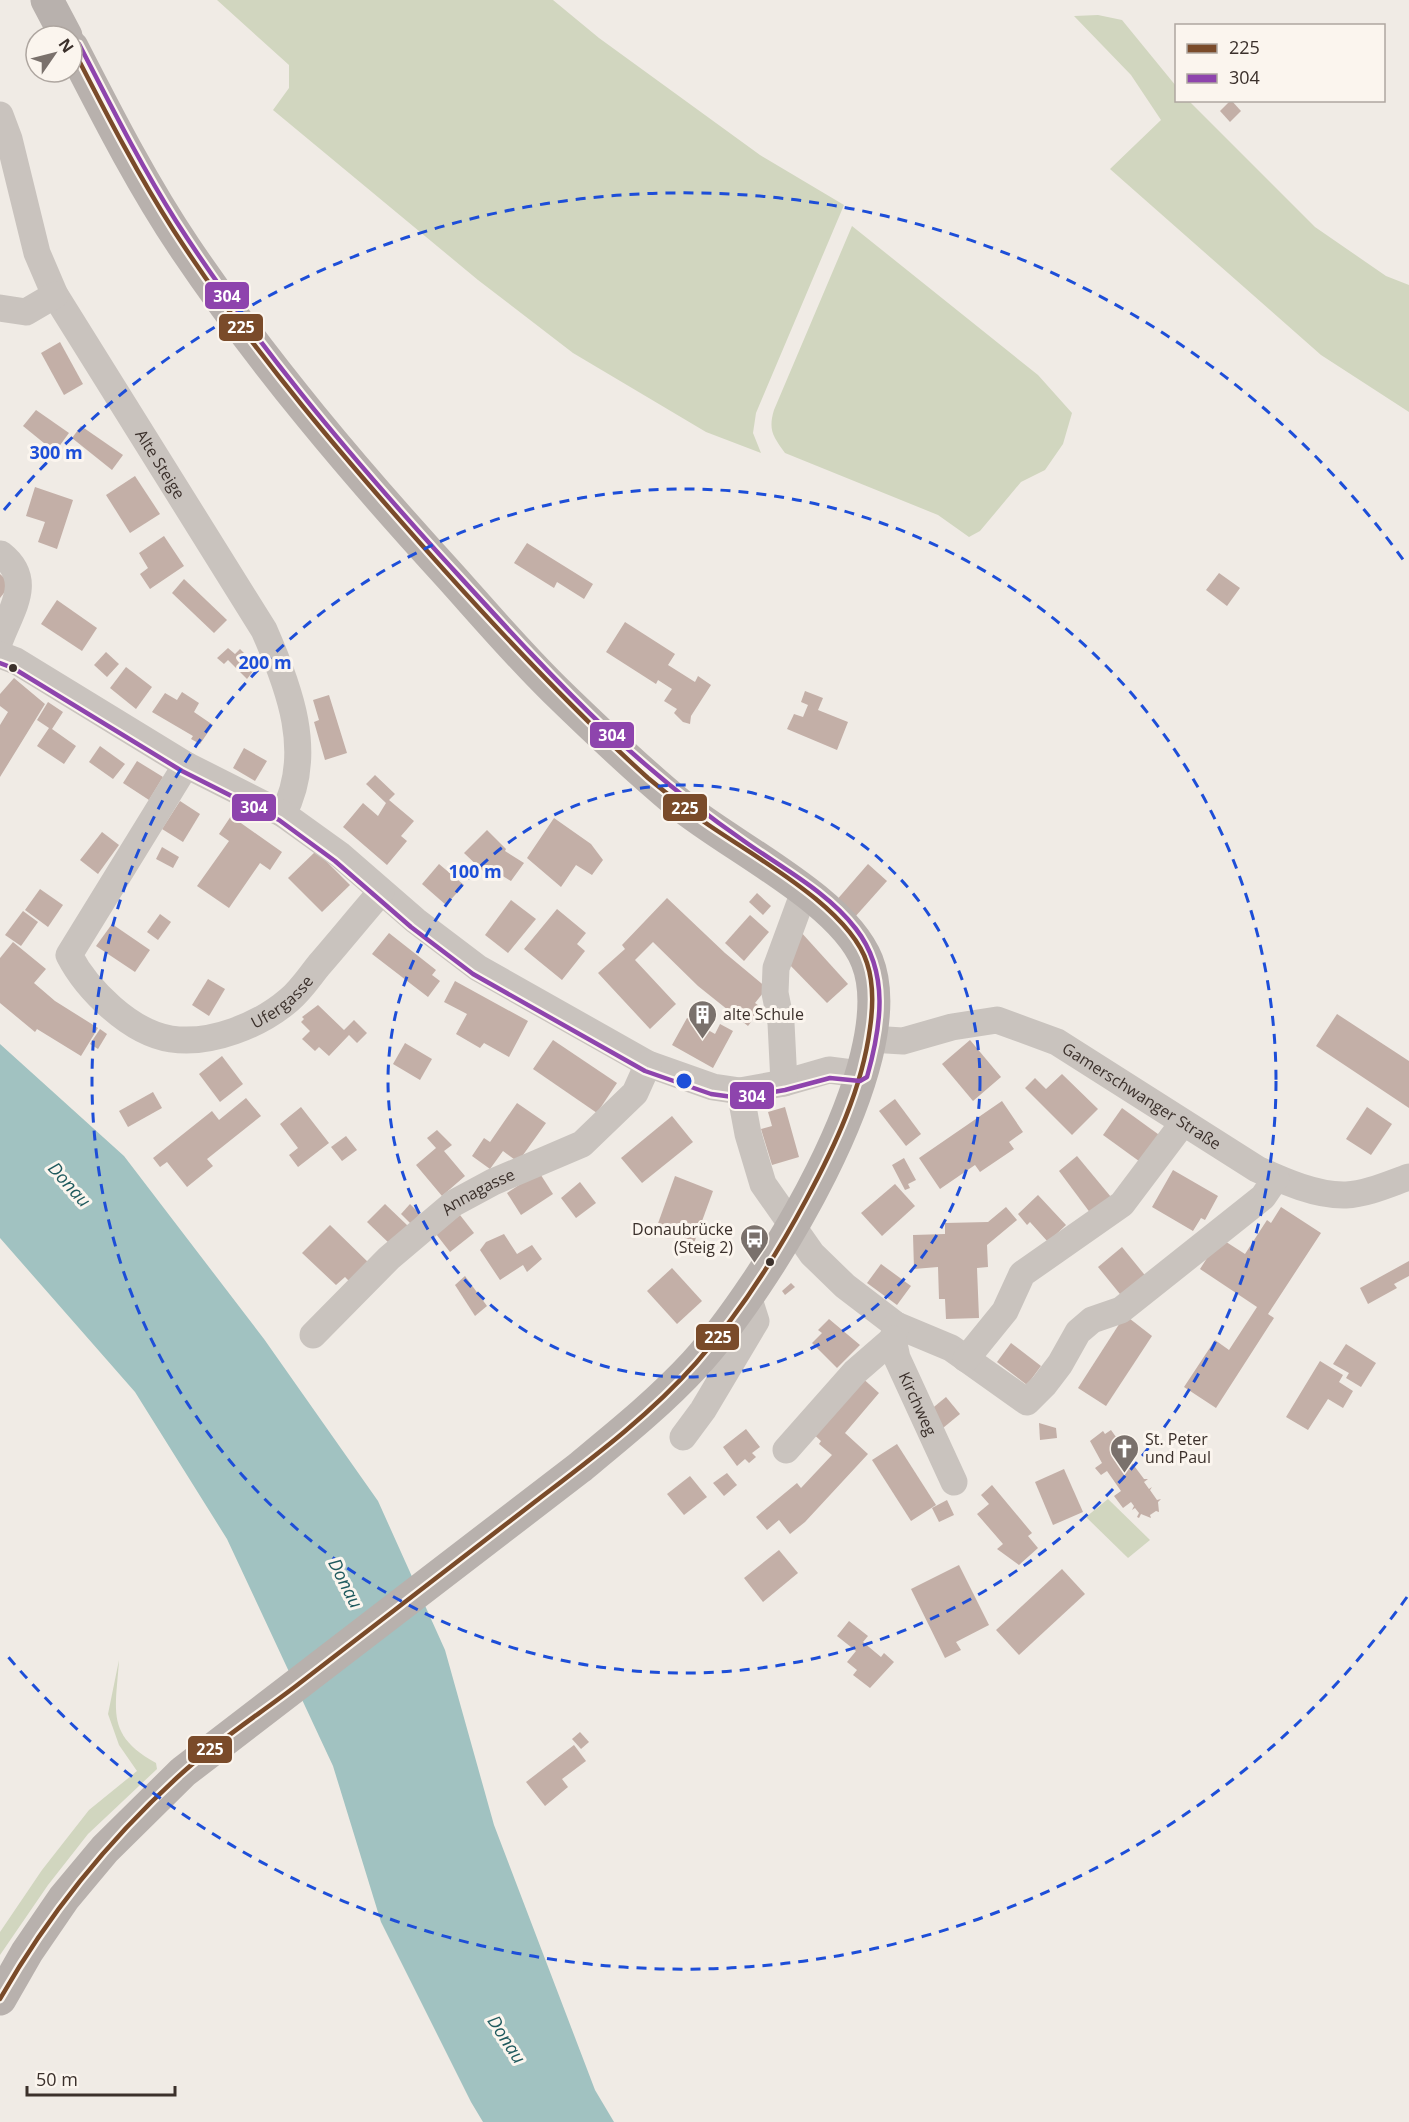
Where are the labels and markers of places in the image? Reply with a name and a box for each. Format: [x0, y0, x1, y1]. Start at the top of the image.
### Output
unlabelled marker [7, 662, 19, 674]
building icon: alte Schule [686, 998, 718, 1040]
place label: alte Schule [723, 1003, 804, 1025]
centre of rings [674, 1071, 694, 1091]
place label: Donaubrücke (Steig 2) [632, 1218, 733, 1258]
bus stop icon: Donaubrücke (Steig 2) [738, 1222, 770, 1264]
unlabelled marker [764, 1256, 776, 1268]
place label: St. Peter und Paul [1145, 1428, 1211, 1468]
church icon: St. Peter und Paul [1108, 1432, 1140, 1474]

